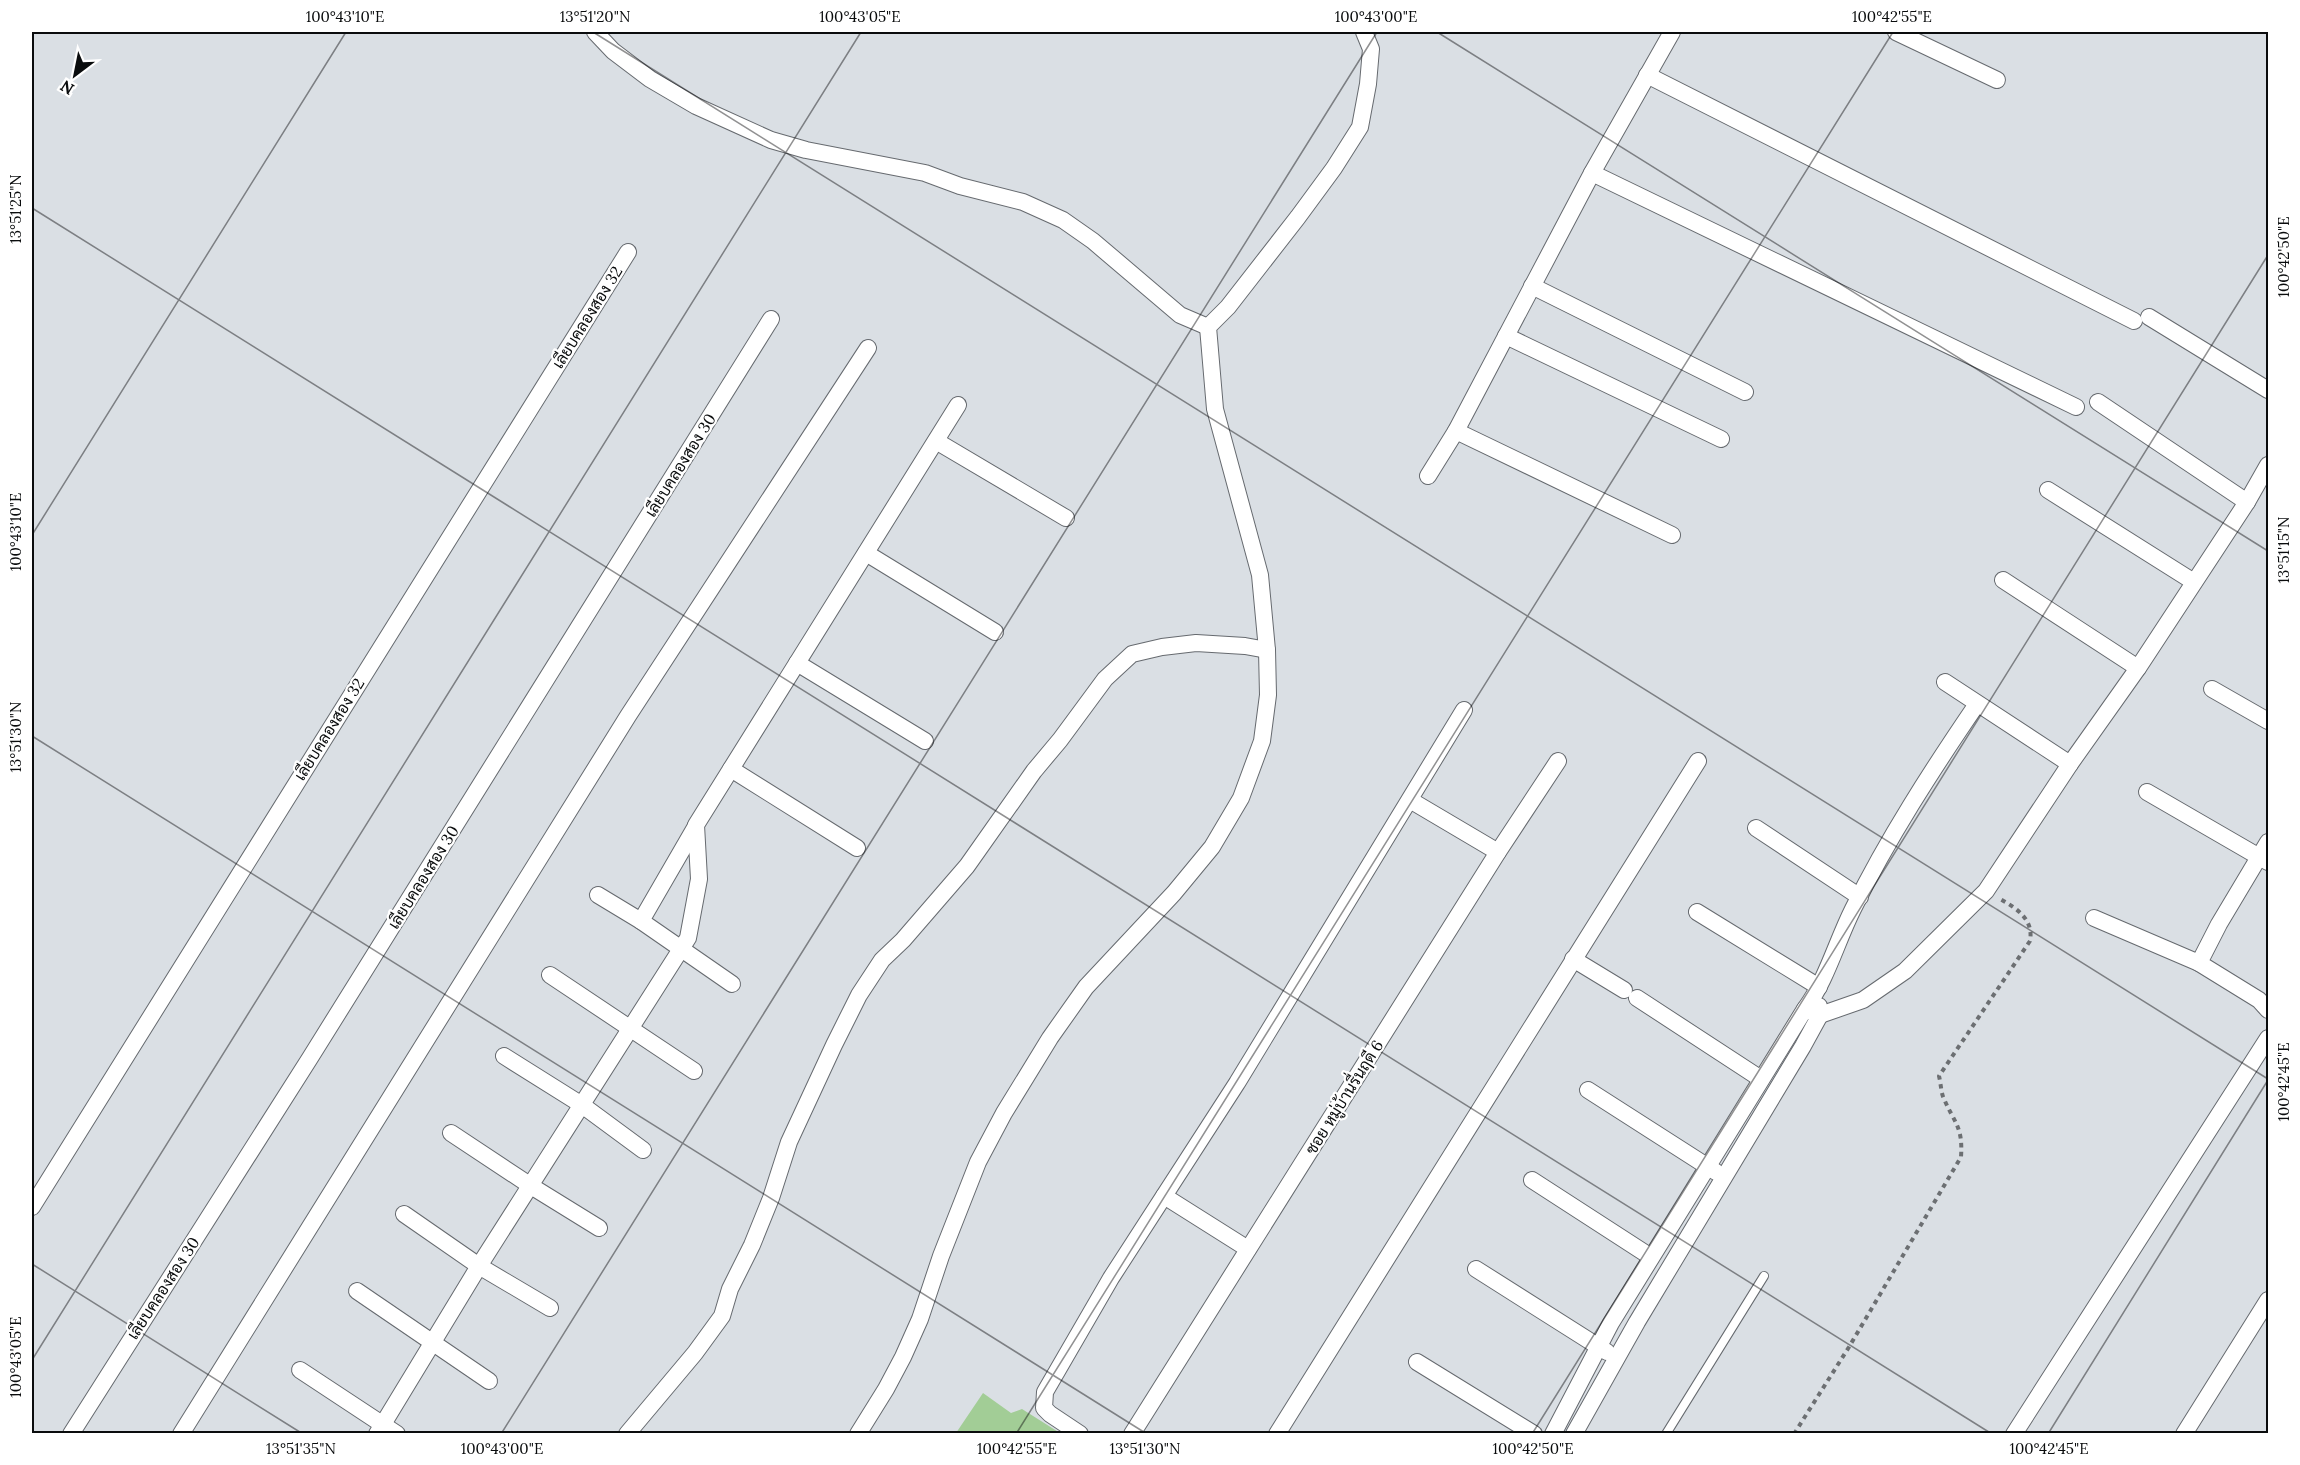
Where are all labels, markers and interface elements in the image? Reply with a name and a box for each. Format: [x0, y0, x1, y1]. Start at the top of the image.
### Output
text: 100°43'10"E [306, 7, 384, 26]
text: 13°51'20"N [560, 7, 630, 26]
text: 100°43'05"E [819, 7, 901, 26]
text: 100°43'00"E [1335, 7, 1417, 26]
text: 100°42'55"E [1852, 7, 1932, 26]
north arrow [45, 45, 105, 105]
text: N [57, 76, 78, 99]
text: 13°51'25"N [6, 174, 25, 244]
text: 100°42'50"E [2274, 216, 2293, 298]
street label: เลียบคลองสอง 32 [547, 262, 626, 372]
street label: เลียบคลองสอง 30 [639, 409, 720, 520]
text: 100°43'10"E [6, 493, 25, 571]
text: 13°51'15"N [2274, 517, 2293, 583]
street label: เลียบคลองสอง 32 [289, 674, 368, 784]
text: 13°51'30"N [6, 702, 25, 772]
street label: เลียบคลองสอง 30 [382, 821, 463, 932]
street label: ซอย หมู่บ้านรื่นฤดี 6 [1297, 1034, 1389, 1159]
text: 100°42'45"E [2274, 1042, 2293, 1122]
street label: เลียบคลองสอง 30 [122, 1232, 204, 1343]
text: 100°43'05"E [6, 1316, 25, 1398]
text: 13°51'35"N [266, 1439, 336, 1458]
text: 100°43'00"E [461, 1439, 543, 1458]
text: 100°42'55"E [977, 1439, 1057, 1458]
text: 13°51'30"N [1110, 1439, 1180, 1458]
text: 100°42'50"E [1492, 1439, 1574, 1458]
text: 100°42'45"E [2009, 1439, 2089, 1458]

